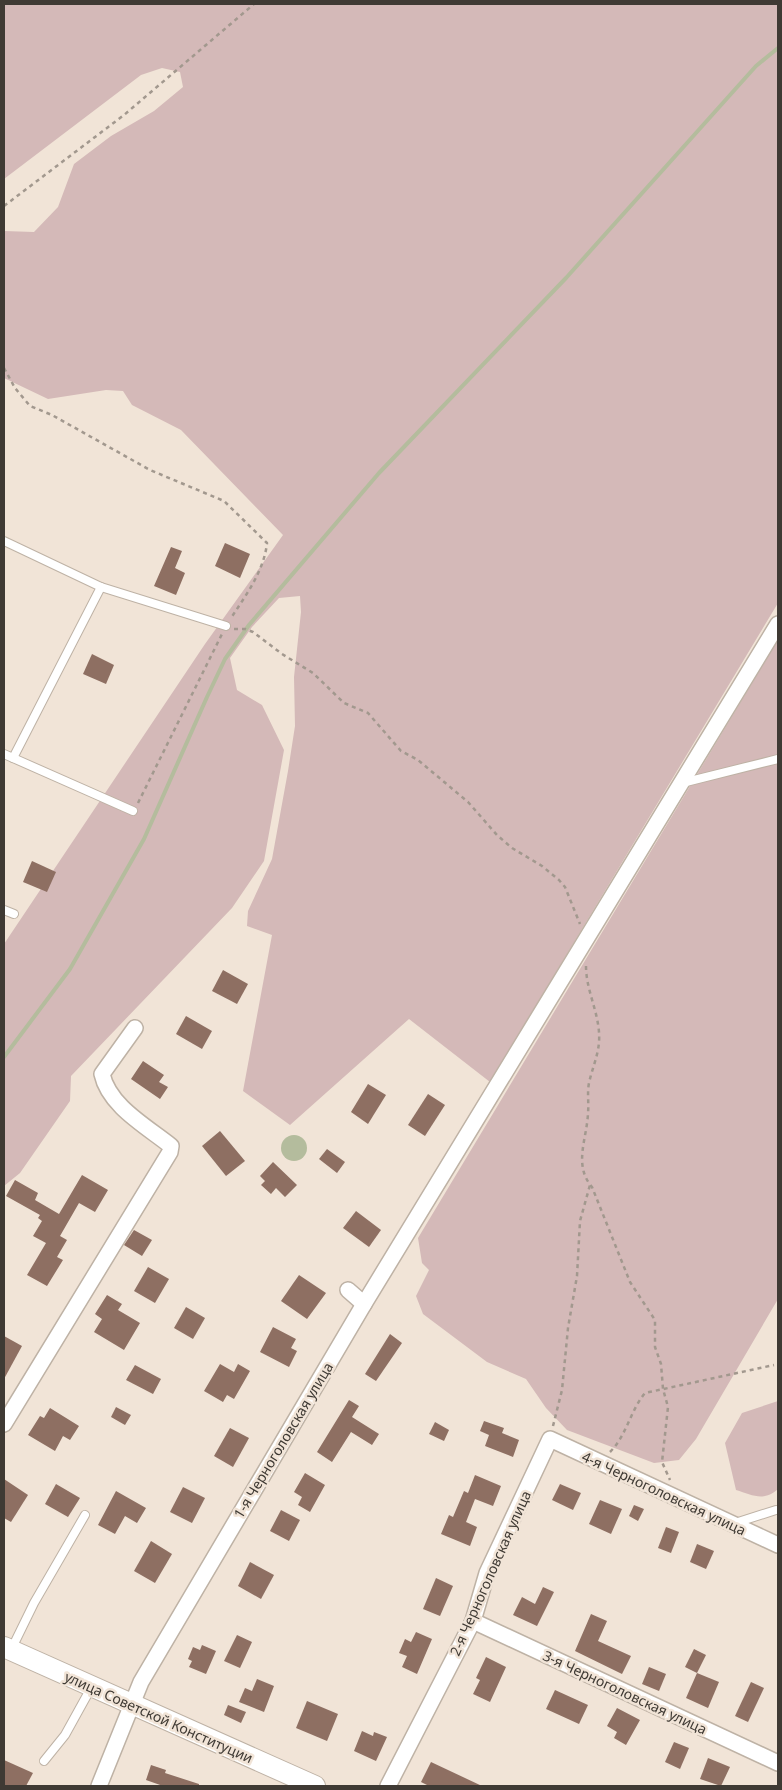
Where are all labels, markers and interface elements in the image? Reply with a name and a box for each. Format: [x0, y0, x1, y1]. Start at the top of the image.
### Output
street label: 1-я Черноголовская улица [229, 1358, 337, 1522]
street label: 4-я Черноголовская улица [579, 1447, 749, 1539]
street label: 2-я Черноголовская улица [445, 1487, 535, 1659]
street label: 3-я Черноголовская улица [540, 1646, 710, 1738]
street label: улица Советской Конституции [62, 1667, 256, 1767]

